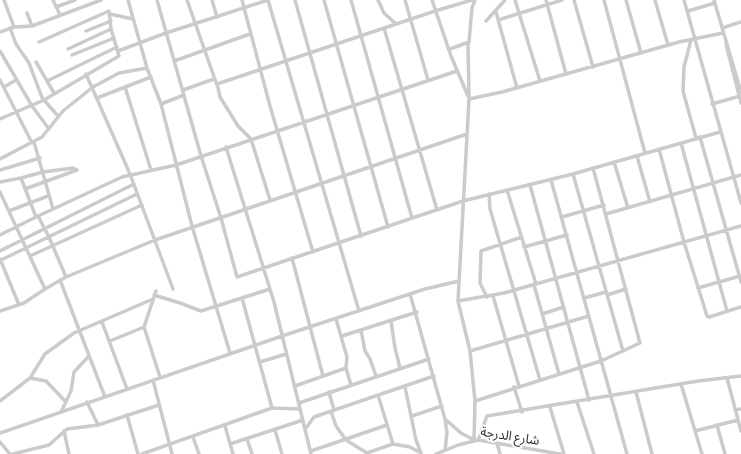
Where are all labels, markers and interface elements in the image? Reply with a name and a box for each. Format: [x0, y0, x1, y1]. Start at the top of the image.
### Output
street label: شارع الدرجة [479, 424, 541, 448]

